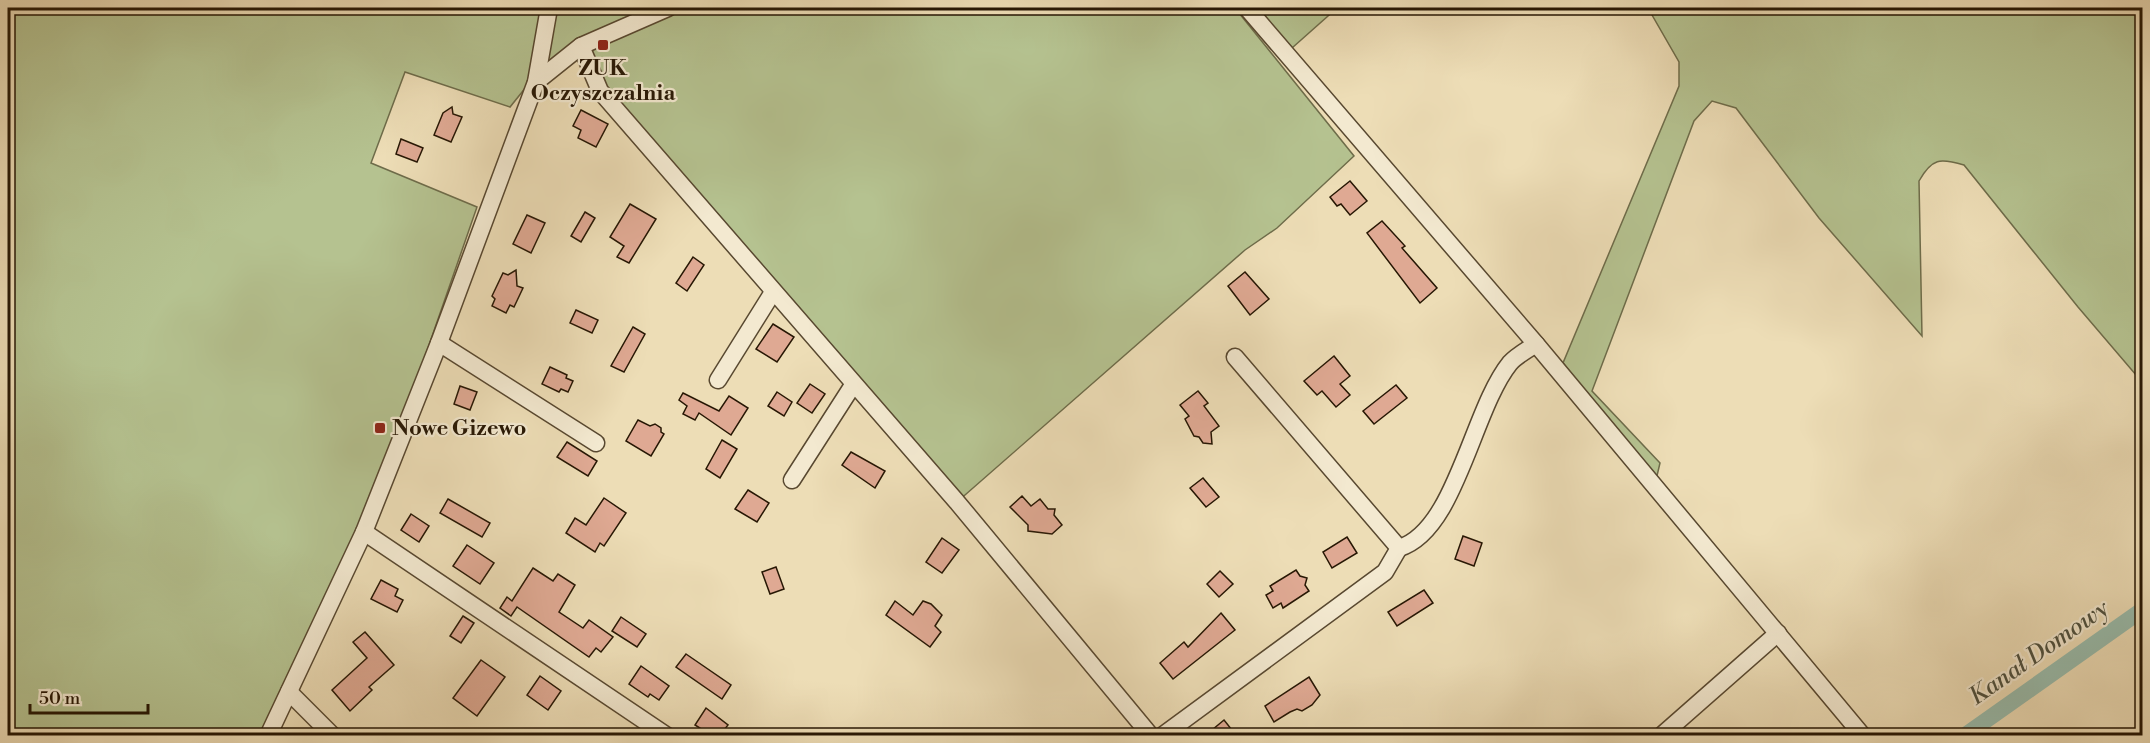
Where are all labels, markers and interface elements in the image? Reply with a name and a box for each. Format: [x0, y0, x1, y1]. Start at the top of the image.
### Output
marker: ZUK Oczyszczalnia [596, 38, 610, 52]
place label: ZUK Oczyszczalnia [531, 55, 676, 107]
place label: Nowe Gizewo [392, 415, 526, 442]
marker: Nowe Gizewo [373, 421, 387, 435]
water label: Kanał Domowy [1963, 593, 2115, 712]
scale bar [30, 677, 148, 715]
text: 50 m [39, 687, 81, 710]

